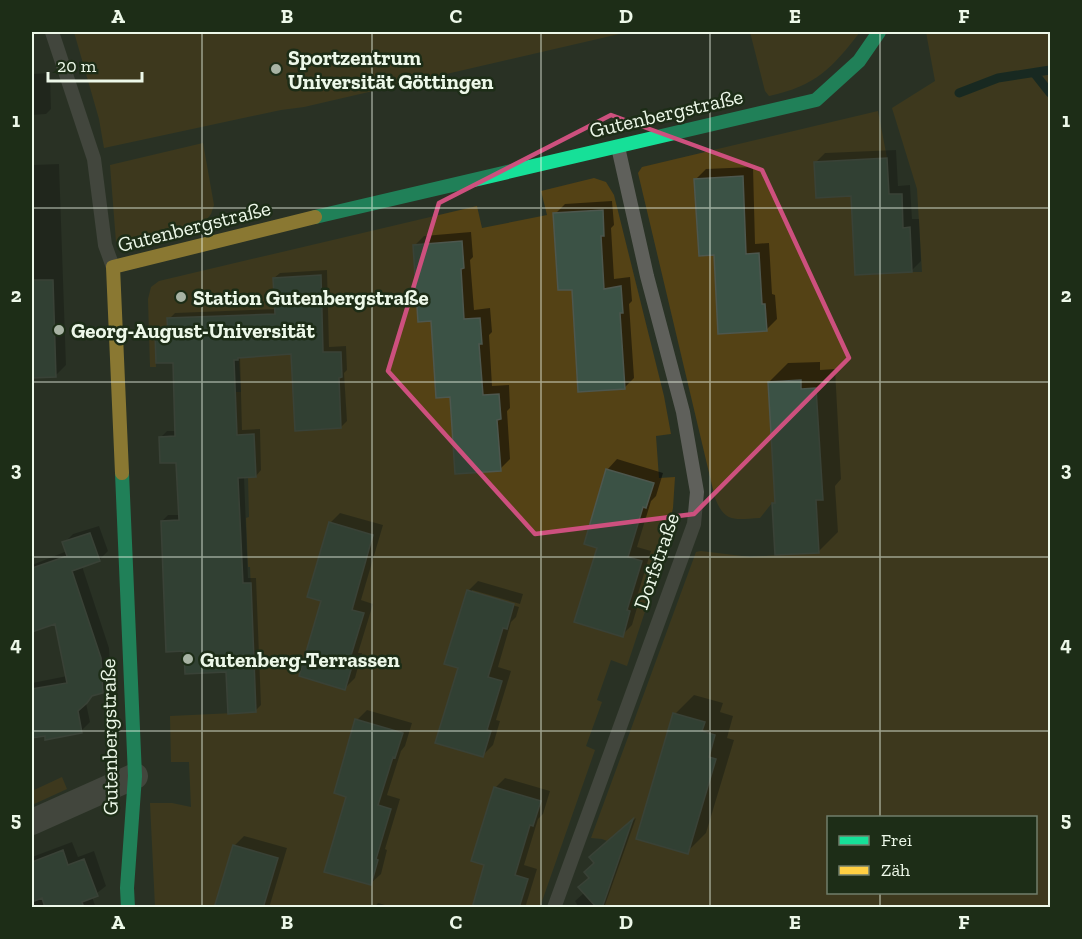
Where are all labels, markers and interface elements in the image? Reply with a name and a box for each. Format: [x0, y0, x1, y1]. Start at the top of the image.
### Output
text: A [111, 4, 125, 28]
text: B [281, 4, 293, 28]
text: C [450, 4, 463, 28]
text: D [619, 4, 633, 28]
text: E [789, 4, 801, 28]
text: F [958, 4, 970, 28]
scale bar [48, 45, 142, 83]
place label: Sportzentrum Universität Göttingen [288, 45, 494, 94]
text: 20 m [57, 55, 97, 77]
marker: Sportzentrum Universität Göttingen [269, 62, 283, 76]
street label: Gutenbergstraße [587, 83, 745, 143]
text: 1 [12, 108, 20, 132]
text: 1 [1062, 108, 1070, 132]
street label: Gutenbergstraße [115, 195, 273, 257]
text: 2 [11, 283, 22, 307]
text: 2 [1061, 283, 1072, 307]
place label: Station Gutenbergstraße [193, 285, 429, 310]
marker: Station Gutenbergstraße [174, 290, 188, 304]
place label: Georg-August-Universität [71, 318, 315, 343]
marker: Georg-August-Universität [52, 323, 66, 337]
text: 3 [11, 457, 22, 481]
text: 3 [1061, 457, 1072, 481]
street label: Dorfstraße [628, 509, 684, 613]
text: 4 [10, 632, 22, 656]
text: 4 [1060, 632, 1072, 656]
place label: Gutenberg-Terrassen [200, 647, 400, 672]
marker: Gutenberg-Terrassen [181, 652, 195, 666]
street label: Gutenbergstraße [95, 658, 123, 816]
text: 5 [11, 807, 21, 831]
text: 5 [1061, 807, 1071, 831]
legend [827, 816, 1037, 894]
text: Frei [881, 829, 912, 851]
text: Zäh [881, 859, 910, 881]
text: A [111, 910, 125, 934]
text: B [281, 910, 293, 934]
text: C [450, 910, 463, 934]
text: D [619, 910, 633, 934]
text: E [789, 910, 801, 934]
text: F [958, 910, 970, 934]

